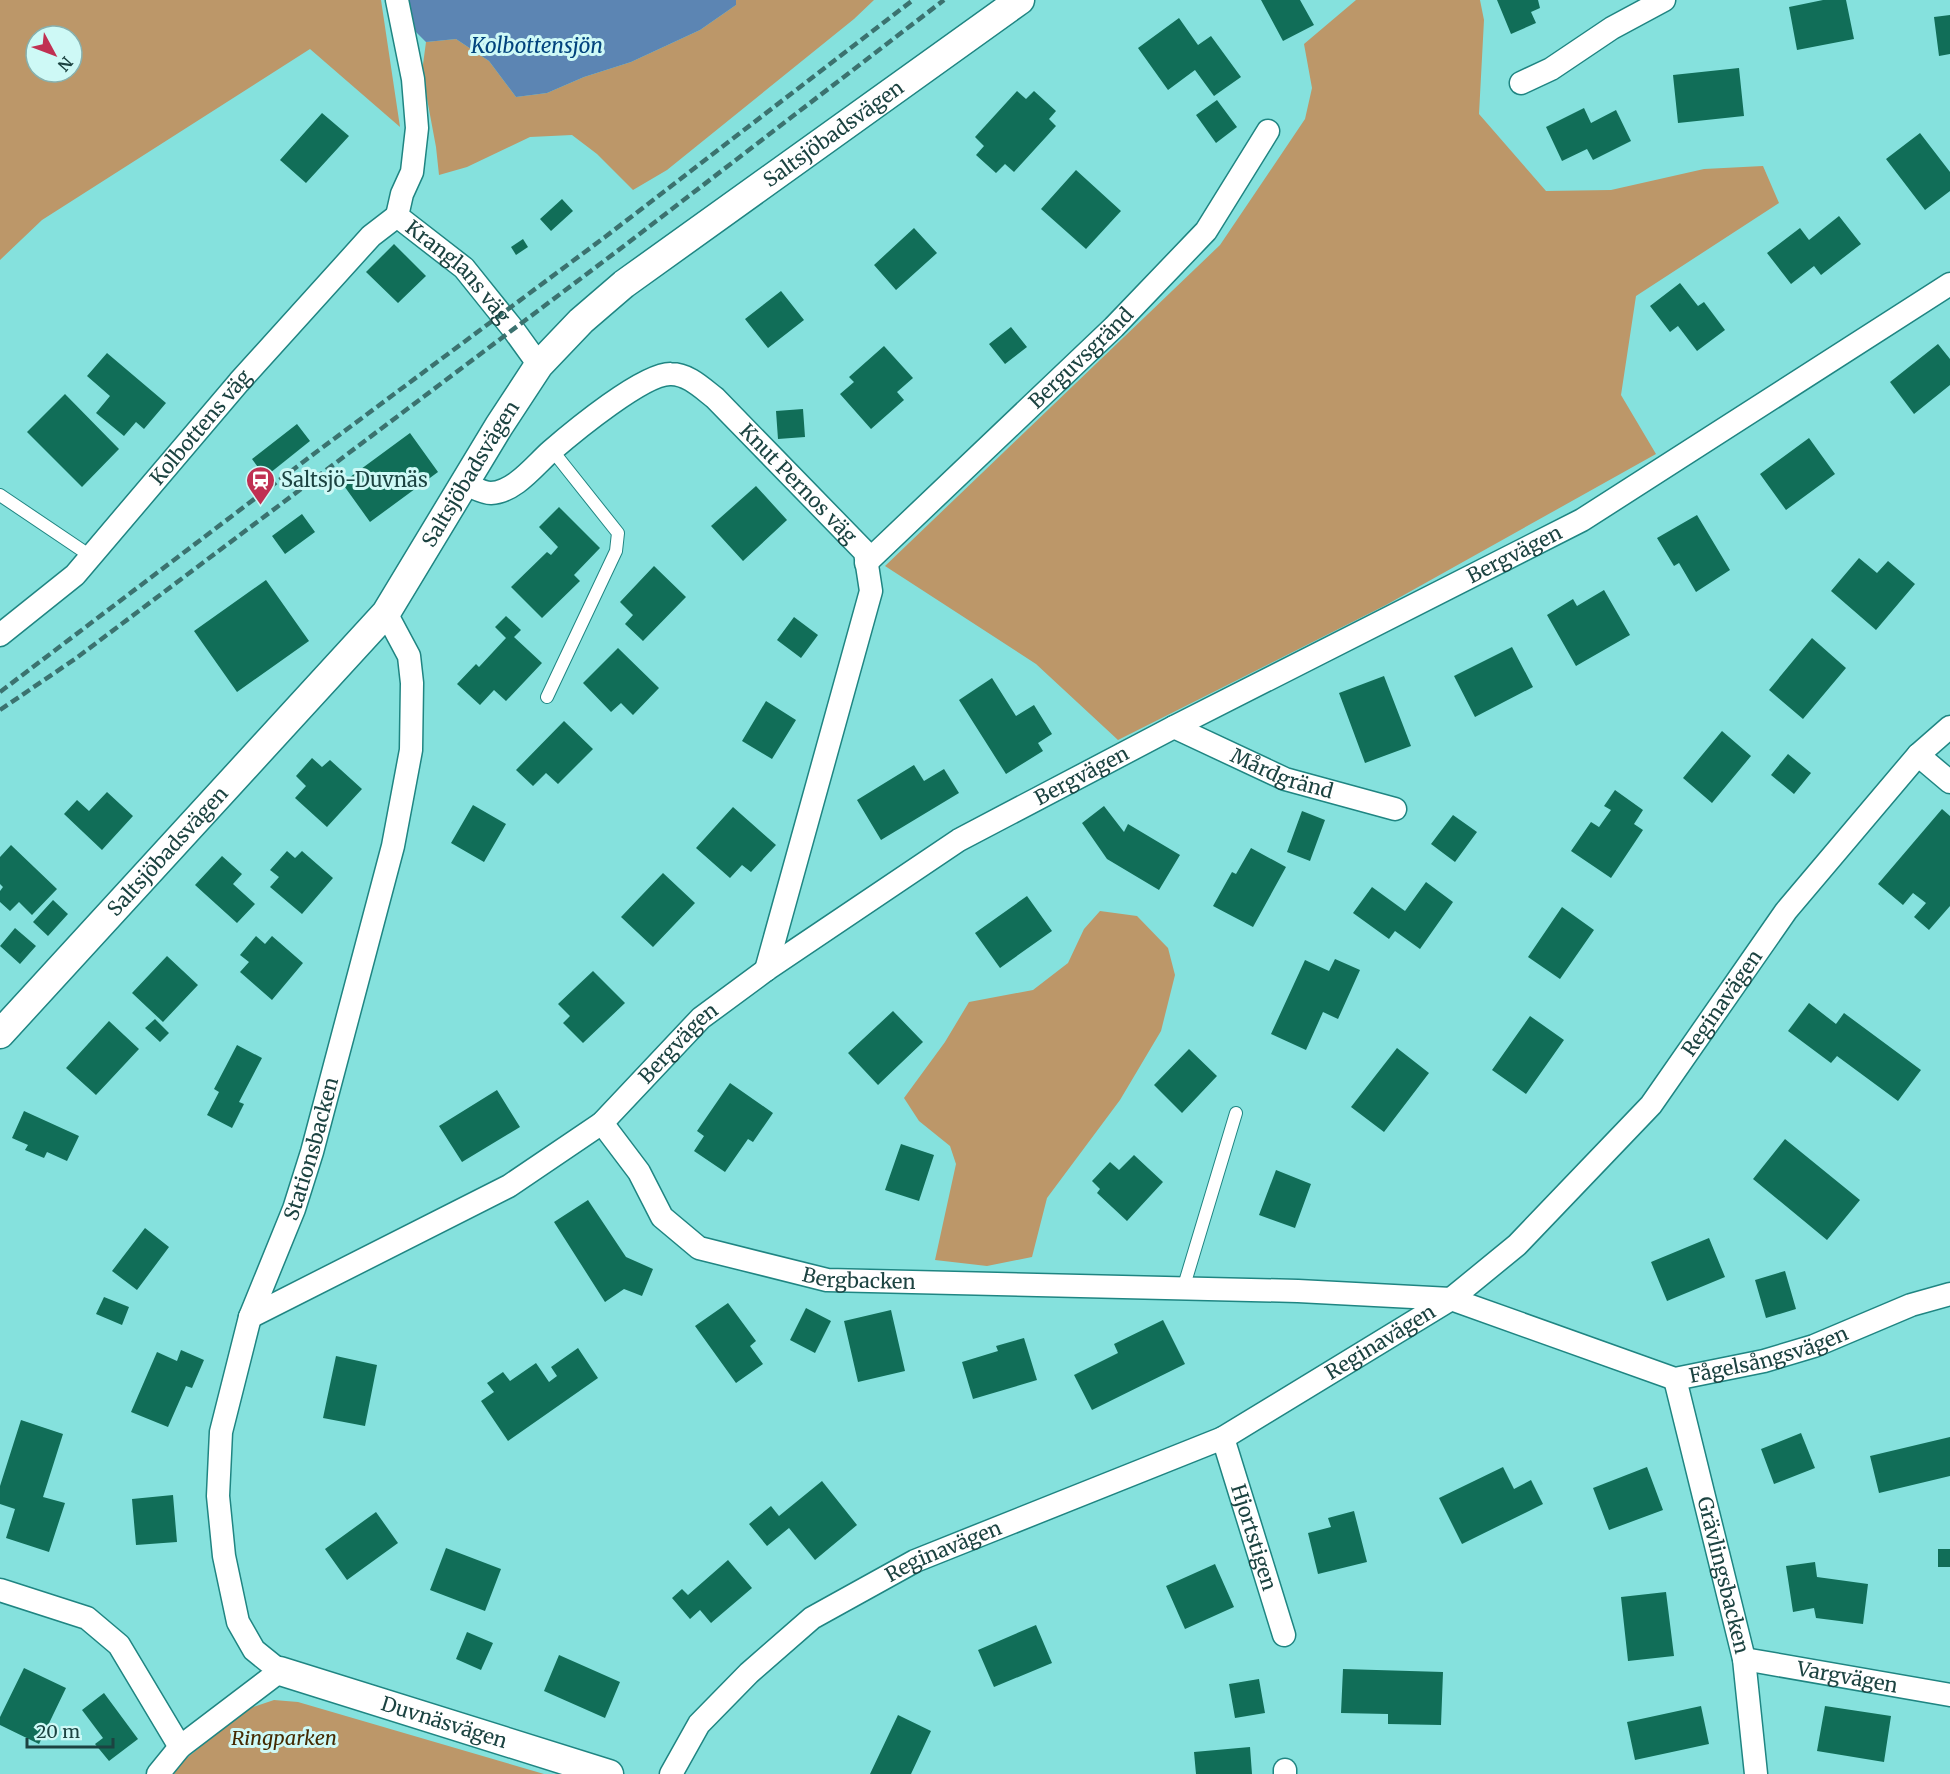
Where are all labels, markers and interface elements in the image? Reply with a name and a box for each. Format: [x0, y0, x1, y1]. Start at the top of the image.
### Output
north arrow [24, 24, 84, 84]
water label: Kolbottensjön [470, 32, 603, 59]
text: N [53, 53, 77, 75]
street label: Saltsjöbadsvägen [758, 75, 908, 192]
street label: Kranglans väg [401, 215, 516, 328]
street label: Berguvsgränd [1023, 302, 1138, 414]
street label: Kolbottens väg [144, 364, 256, 490]
street label: Saltsjöbadsvägen [416, 396, 524, 551]
street label: Knut Pernos väg [735, 418, 863, 548]
station icon: Saltsjö-Duvnäs [244, 464, 276, 506]
place label: Saltsjö-Duvnäs [281, 467, 428, 492]
street label: Bergvägen [1463, 519, 1566, 588]
street label: Bergvägen [1030, 740, 1133, 810]
street label: Mårdgränd [1227, 742, 1336, 804]
street label: Saltsjöbadsvägen [102, 781, 233, 921]
street label: Reginavägen [1676, 945, 1767, 1061]
street label: Bergvägen [633, 997, 722, 1088]
street label: Stationsbacken [278, 1074, 343, 1224]
street label: Bergbacken [800, 1261, 916, 1294]
street label: Reginavägen [1320, 1299, 1440, 1385]
street label: Fågelsångsvägen [1687, 1320, 1852, 1388]
street label: Hjortstigen [1226, 1481, 1282, 1593]
street label: Grävlingsbacken [1692, 1494, 1755, 1656]
street label: Reginavägen [880, 1515, 1005, 1587]
street label: Vargvägen [1794, 1655, 1900, 1698]
street label: Duvnäsvägen [378, 1690, 510, 1753]
scale bar [27, 1711, 112, 1749]
text: 20 m [36, 1720, 80, 1743]
park label: Ringparken [231, 1725, 337, 1750]

